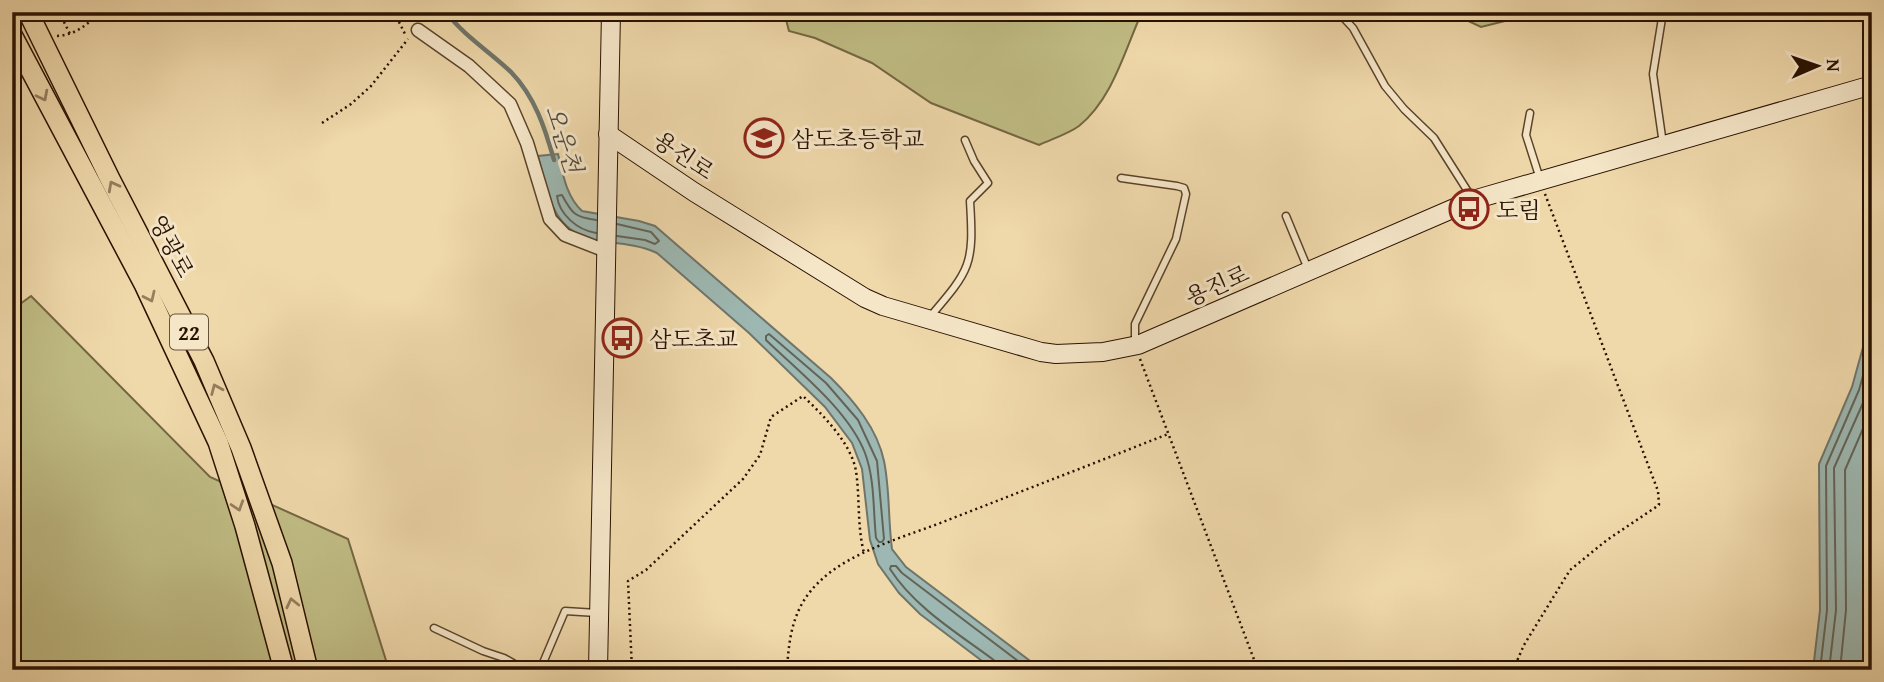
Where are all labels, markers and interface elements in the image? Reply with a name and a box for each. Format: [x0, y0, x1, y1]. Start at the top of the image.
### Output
north arrow [1783, 32, 1853, 102]
text: N [1820, 59, 1848, 73]
one-way arrow [35, 89, 49, 101]
water label: 오운천 [537, 101, 592, 179]
school or university icon: 삼도초등학교 [743, 117, 785, 159]
place label: 삼도초등학교 [791, 122, 924, 155]
street label: 용진로 [647, 123, 721, 187]
one-way arrow [108, 181, 122, 194]
bus stop icon: 도림 [1448, 188, 1490, 230]
place label: 도림 [1496, 193, 1540, 226]
street label: 영광로 [142, 209, 202, 283]
street label: 용진로 [1180, 256, 1254, 314]
one-way arrow [142, 290, 156, 302]
road number: 22 [170, 314, 208, 350]
bus stop icon: 삼도초교 [601, 317, 643, 359]
place label: 삼도초교 [649, 322, 738, 355]
one-way arrow [210, 384, 224, 397]
one-way arrow [230, 500, 245, 512]
one-way arrow [286, 597, 300, 609]

